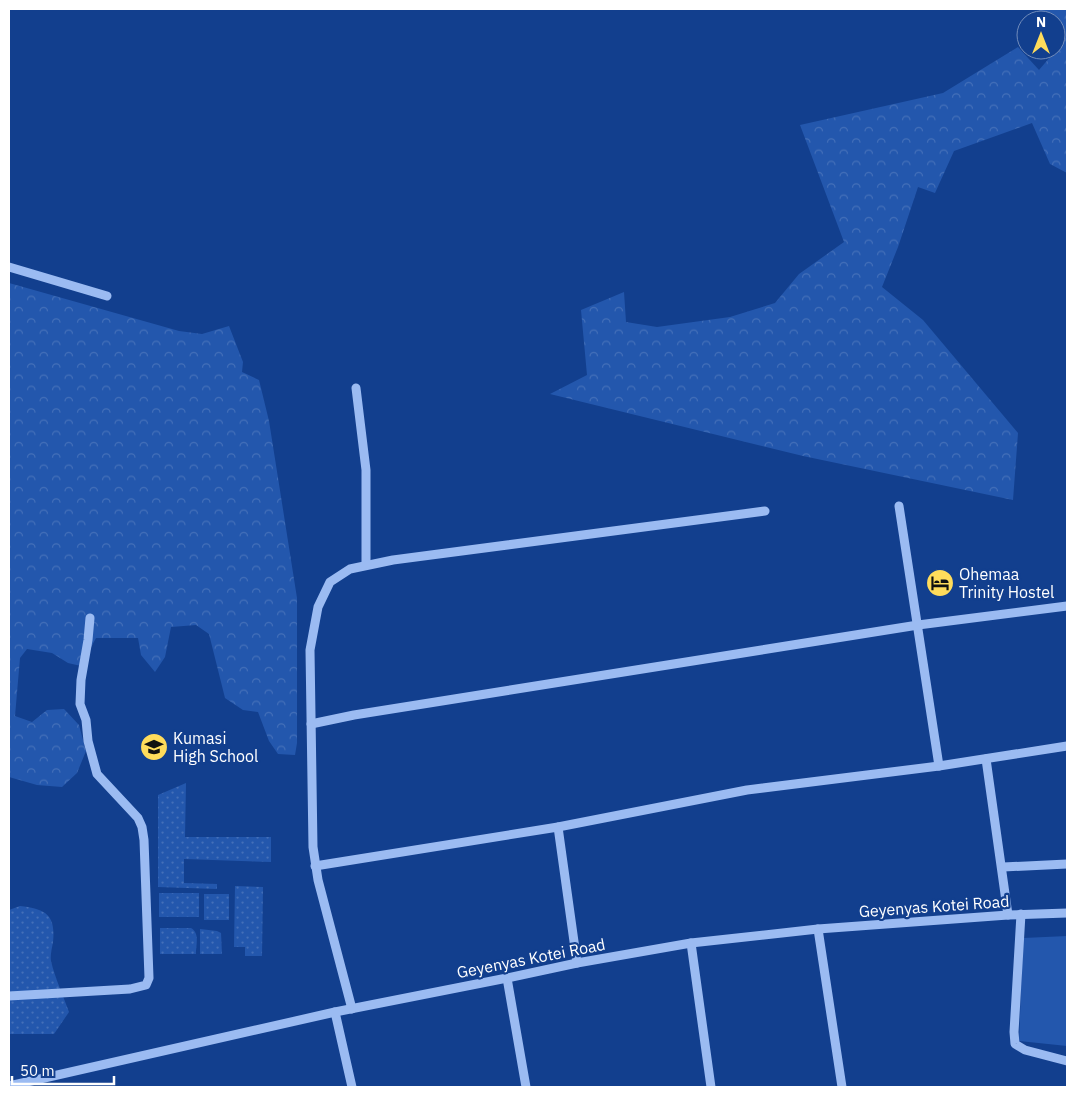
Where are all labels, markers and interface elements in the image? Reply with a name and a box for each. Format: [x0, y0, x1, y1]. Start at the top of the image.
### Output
north arrow [1016, 10, 1066, 60]
text: N [1036, 13, 1046, 31]
place label: Ohemaa Trinity Hostel [959, 564, 1054, 602]
hotel icon: Ohemaa Trinity Hostel [925, 568, 955, 598]
place label: Kumasi High School [173, 728, 258, 766]
school or university icon: Kumasi High School [139, 732, 169, 762]
street label: Geyenyas Kotei Road [858, 891, 1010, 921]
street label: Geyenyas Kotei Road [455, 934, 607, 982]
scale bar [12, 1054, 115, 1086]
text: 50 m [20, 1061, 55, 1080]

